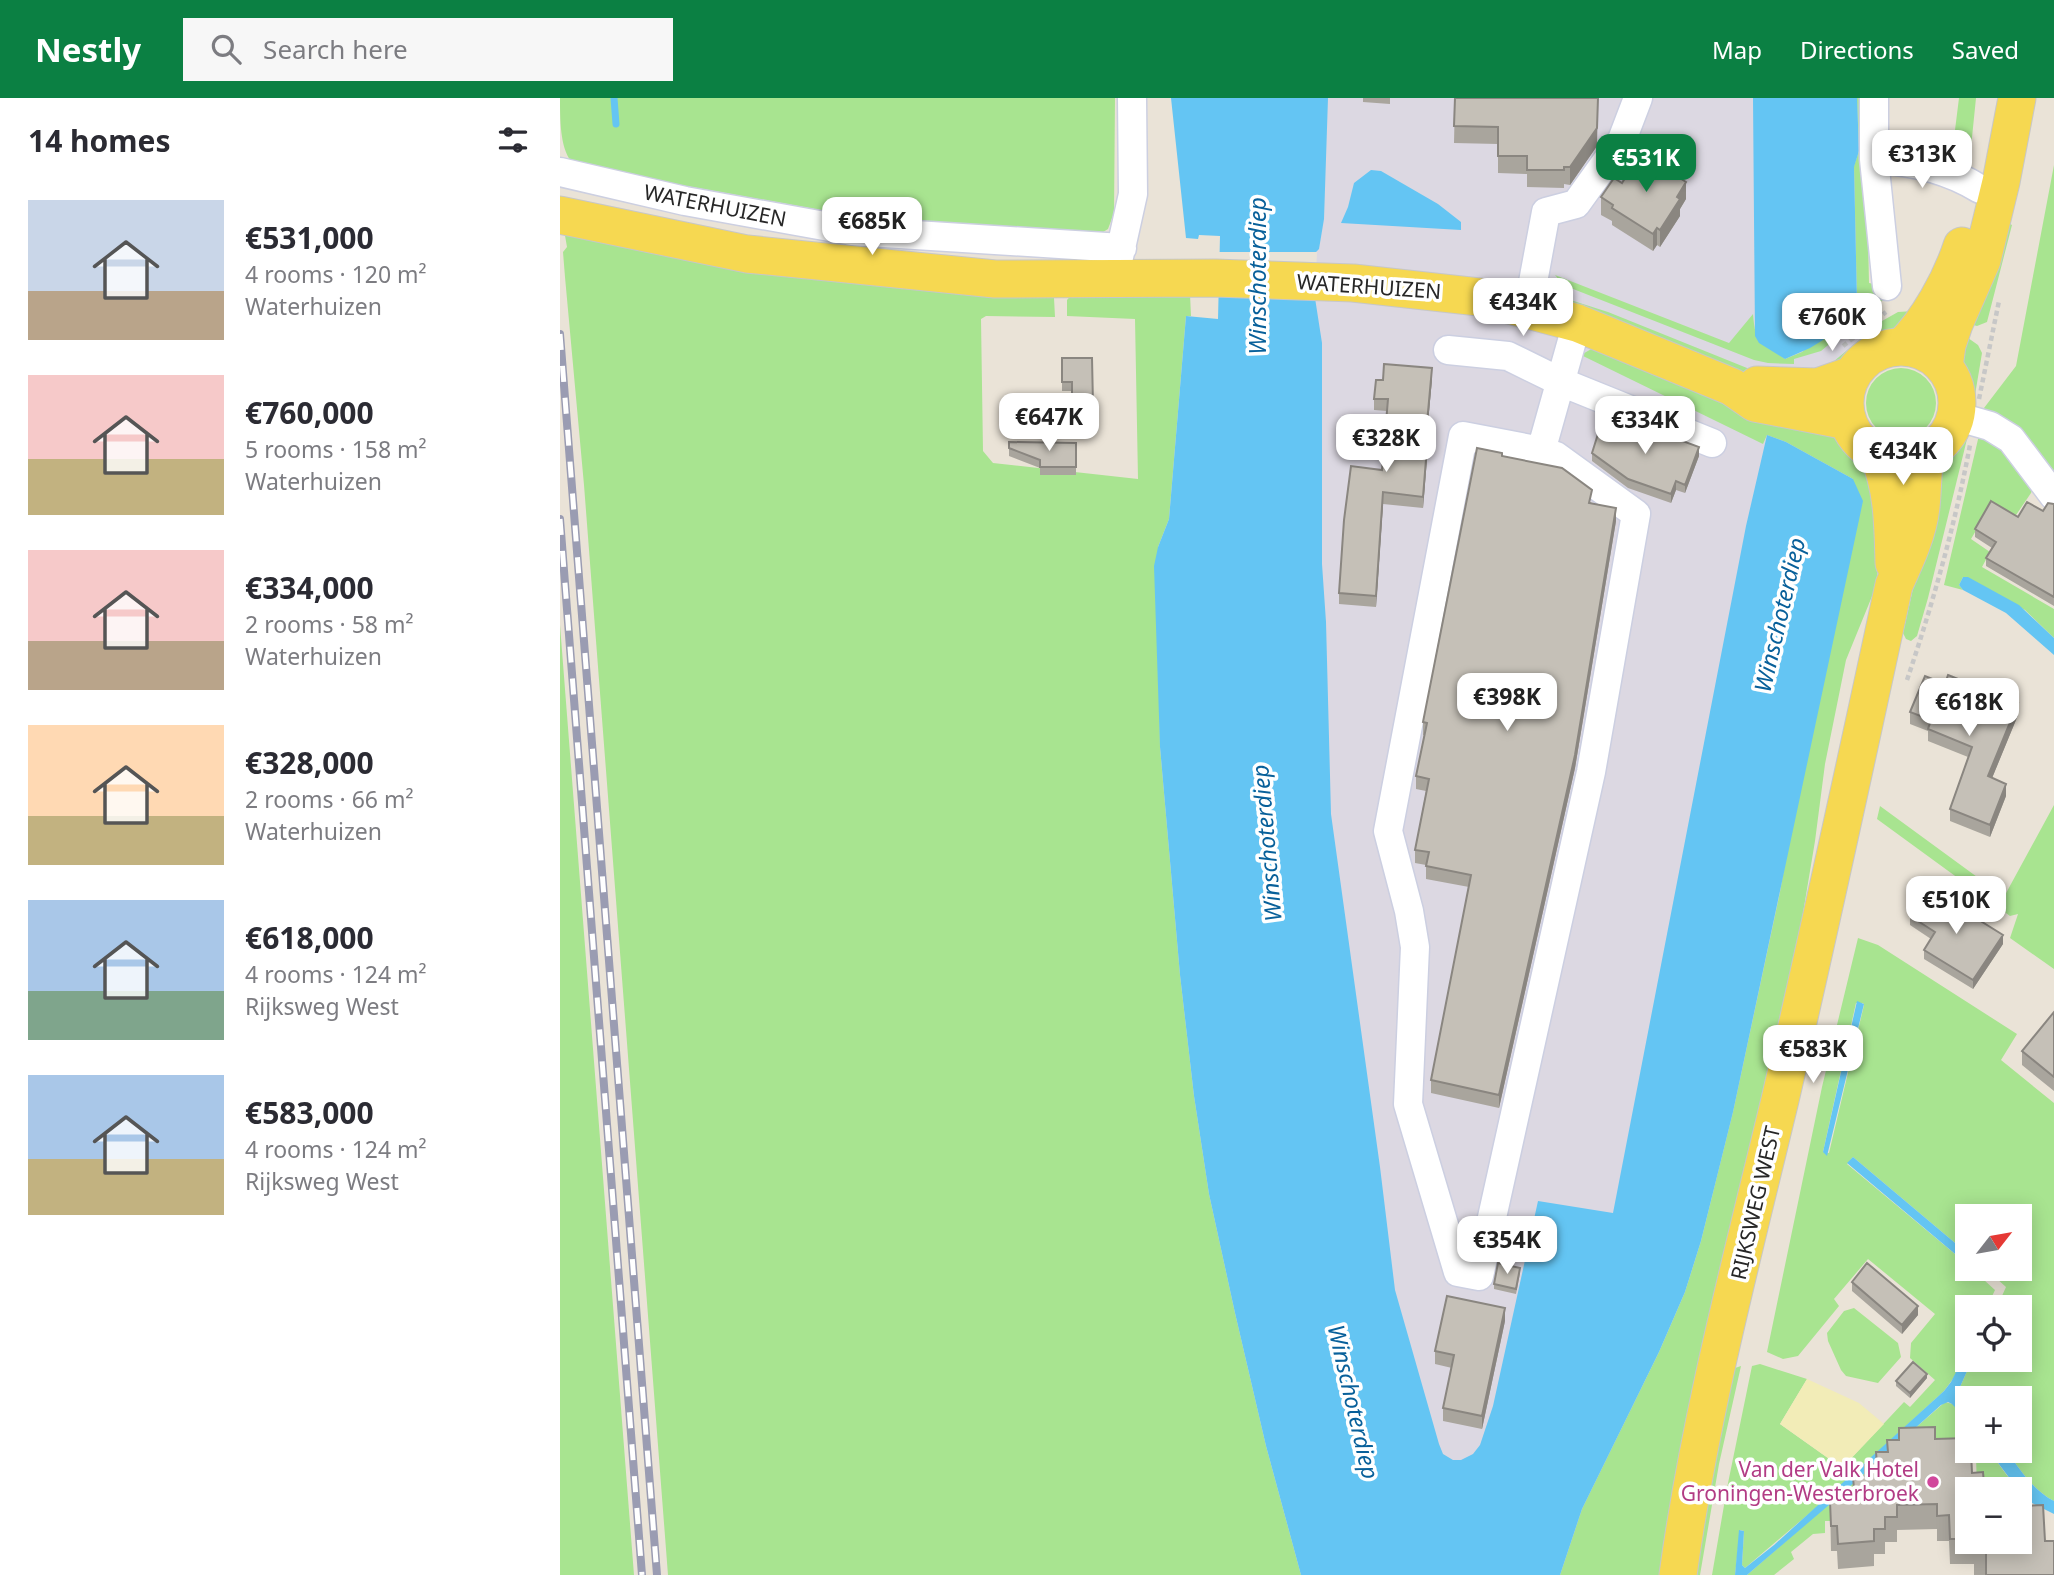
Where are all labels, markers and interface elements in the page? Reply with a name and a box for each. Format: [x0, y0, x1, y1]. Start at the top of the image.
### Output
search box [183, 18, 673, 81]
text: Nestly [35, 27, 141, 72]
icon: search [207, 30, 245, 68]
text: Search here [263, 31, 408, 67]
text: Map [1712, 33, 1762, 66]
text: Directions [1800, 33, 1914, 66]
text: Saved [1952, 33, 2019, 66]
text: 14 homes [28, 120, 171, 161]
icon: filters [494, 121, 532, 159]
pin: €313K [1873, 130, 1971, 190]
pin: €531K [1597, 134, 1695, 194]
text: €313K [1888, 137, 1956, 169]
text: €531K [1612, 141, 1680, 173]
street label: WATERHUIZEN [641, 177, 789, 233]
water label: Winschoterdiep [1241, 197, 1273, 355]
pin: €685K [823, 198, 921, 257]
text: €685K [838, 204, 906, 236]
text: €531,000 [245, 217, 374, 258]
icon: home [84, 228, 168, 312]
text: 4 rooms · 120 m² [245, 258, 427, 290]
street label: WATERHUIZEN [1296, 267, 1442, 305]
pin: €434K [1474, 278, 1572, 338]
text: €434K [1489, 285, 1557, 317]
text: Waterhuizen [245, 290, 382, 322]
pin: €760K [1783, 294, 1881, 353]
text: €760K [1798, 300, 1866, 332]
text: €760,000 [245, 392, 374, 433]
pin: €647K [1000, 394, 1098, 453]
pin: €334K [1596, 396, 1694, 456]
text: €647K [1015, 400, 1083, 432]
icon: home [84, 403, 168, 487]
text: €334K [1611, 403, 1679, 435]
pin: €328K [1337, 414, 1435, 474]
text: €328K [1352, 421, 1420, 453]
pin: €434K [1854, 428, 1952, 487]
text: 5 rooms · 158 m² [245, 433, 427, 465]
text: €434K [1869, 434, 1937, 466]
text: Waterhuizen [245, 465, 382, 497]
water label: Winschoterdiep [1746, 534, 1812, 695]
text: €334,000 [245, 567, 374, 608]
icon: home [84, 578, 168, 662]
text: 2 rooms · 58 m² [245, 608, 414, 640]
text: Waterhuizen [245, 640, 382, 672]
pin: €398K [1458, 674, 1556, 733]
pin: €618K [1920, 678, 2018, 738]
text: €398K [1473, 680, 1541, 712]
text: €618K [1935, 685, 2003, 717]
text: €328,000 [245, 742, 374, 783]
icon: home [84, 753, 168, 837]
water label: Winschoterdiep [1243, 763, 1289, 923]
text: 2 rooms · 66 m² [245, 783, 414, 815]
text: Waterhuizen [245, 815, 382, 847]
pin: €510K [1907, 876, 2005, 936]
text: €510K [1922, 883, 1990, 915]
text: €618,000 [245, 917, 374, 958]
icon: home [84, 928, 168, 1012]
text: 4 rooms · 124 m² [245, 958, 427, 990]
text: Rijksweg West [245, 990, 399, 1022]
pin: €583K [1764, 1026, 1862, 1085]
text: €583K [1779, 1032, 1847, 1064]
text: €583,000 [245, 1092, 374, 1133]
icon: home [84, 1103, 168, 1187]
street label: RIJKSWEG WEST [1724, 1123, 1786, 1282]
text: 4 rooms · 124 m² [245, 1133, 427, 1165]
text: Rijksweg West [245, 1165, 399, 1197]
north arrow [1955, 1204, 2032, 1281]
map controls [1955, 1204, 2032, 1554]
pin: €354K [1458, 1216, 1556, 1276]
text: €354K [1473, 1223, 1541, 1255]
button: locate [1955, 1295, 2032, 1372]
water label: Winschoterdiep [1321, 1321, 1387, 1482]
button: + [1955, 1386, 2032, 1463]
place label: Van der Valk Hotel Groningen-Westerbroek [1681, 1455, 1920, 1507]
marker: Van der Valk Hotel Groningen-Westerbroek [1925, 1474, 1941, 1490]
button: − [1955, 1477, 2032, 1554]

